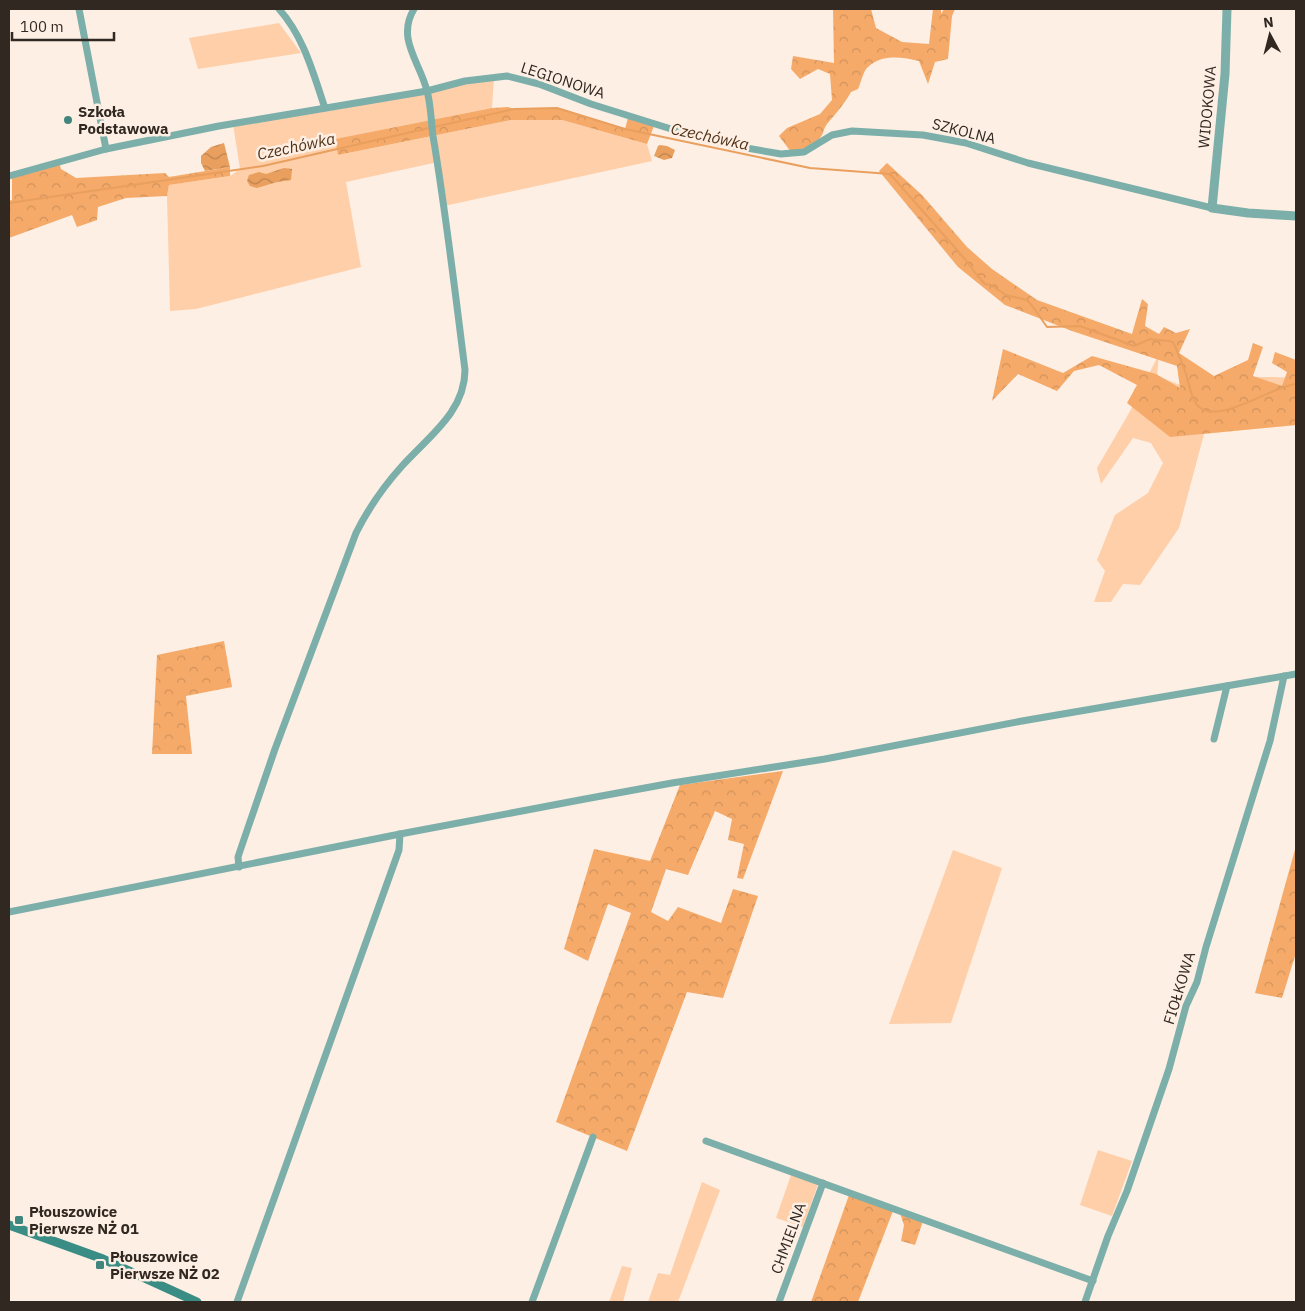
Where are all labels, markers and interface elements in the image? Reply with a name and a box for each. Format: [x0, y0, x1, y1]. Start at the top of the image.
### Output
scale bar [12, 10, 115, 42]
north arrow [1245, 10, 1295, 60]
text: N [1262, 13, 1275, 32]
text: 100 m [20, 17, 64, 36]
street label: LEGIONOWA [518, 57, 608, 103]
street label: WIDOKOWA [1194, 65, 1220, 149]
place label: Szkoła Podstawowa [78, 102, 169, 138]
marker: Szkoła Podstawowa [62, 114, 74, 126]
street label: SZKOLNA [930, 114, 998, 148]
water label: Czechówka [669, 118, 751, 154]
water label: Czechówka [255, 128, 337, 164]
street label: FIOŁKOWA [1159, 949, 1199, 1027]
street label: CHMIELNA [766, 1199, 810, 1276]
place label: Płouszowice Pierwsze NŻ 01 [29, 1202, 139, 1238]
marker: Płouszowice Pierwsze NŻ 01 [13, 1214, 25, 1226]
place label: Płouszowice Pierwsze NŻ 02 [110, 1247, 220, 1283]
marker: Płouszowice Pierwsze NŻ 02 [94, 1259, 106, 1271]

